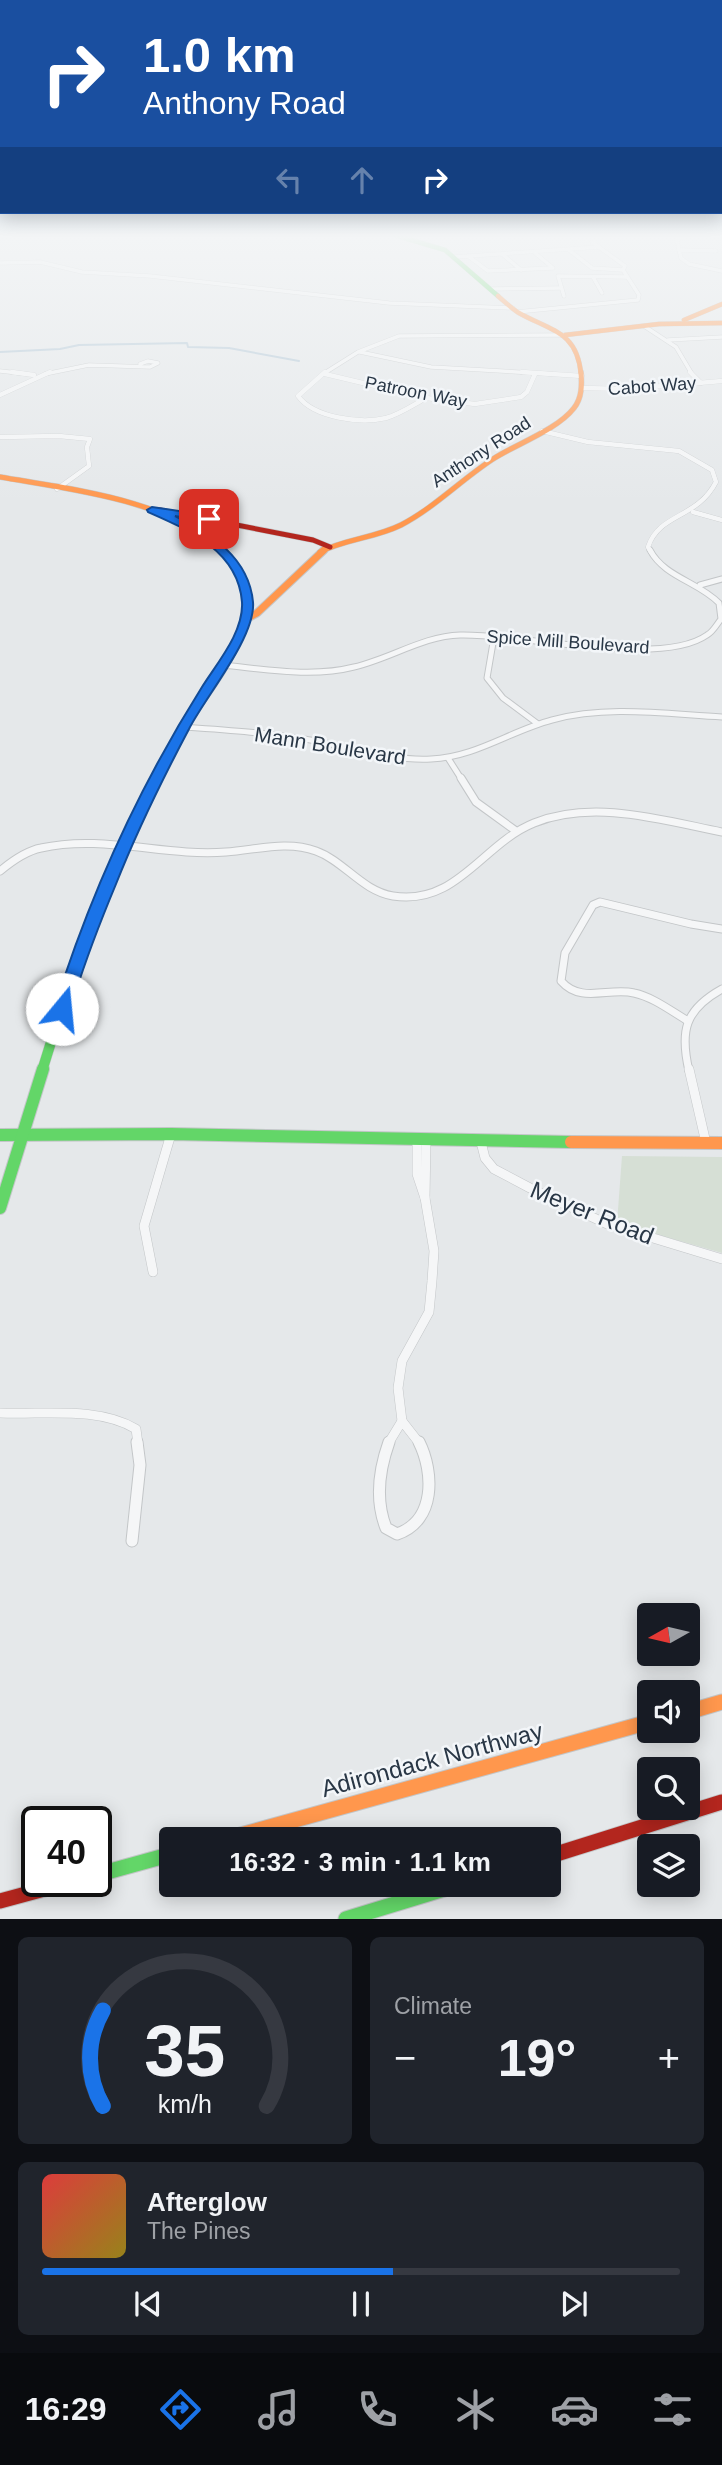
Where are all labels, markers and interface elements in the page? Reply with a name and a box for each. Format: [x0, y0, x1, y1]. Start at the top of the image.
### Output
icon: right [28, 28, 119, 119]
text: 1.0 km [143, 28, 296, 82]
text: Anthony Road [143, 85, 346, 121]
icon: left [270, 161, 308, 199]
icon: ahead [343, 161, 381, 199]
icon: right [416, 161, 454, 199]
street label: Patroon Way [363, 372, 469, 412]
street label: Cabot Way [607, 373, 697, 399]
street label: Anthony Road [428, 413, 534, 491]
pin [179, 489, 239, 549]
icon: arrive [190, 500, 228, 538]
street label: Spice Mill Boulevard [486, 626, 650, 658]
street label: Mann Boulevard [253, 722, 407, 769]
position arrow [25, 972, 99, 1046]
street label: Meyer Road [527, 1176, 658, 1250]
north arrow [637, 1603, 700, 1666]
map controls [637, 1603, 700, 1897]
button: sound [637, 1680, 700, 1743]
street label: Adirondack Northway [318, 1717, 546, 1802]
button: search [637, 1757, 700, 1820]
speed limit sign: 40 [21, 1806, 112, 1897]
button: layers [637, 1834, 700, 1897]
text: 16:32 · 3 min · 1.1 km [229, 1847, 491, 1877]
text: Climate [394, 1993, 472, 2019]
text: 35 [145, 2011, 225, 2092]
text: 19° [498, 2029, 576, 2087]
text: − [394, 2037, 416, 2079]
text: + [658, 2037, 680, 2079]
text: km/h [158, 2090, 212, 2118]
text: Afterglow [147, 2187, 267, 2217]
text: The Pines [147, 2218, 251, 2244]
icon: previous [129, 2285, 167, 2323]
icon: pause [342, 2285, 380, 2323]
icon: next [555, 2285, 593, 2323]
icon: directions [156, 2385, 205, 2434]
icon: music [254, 2385, 303, 2434]
icon: phone [353, 2385, 402, 2434]
icon: climate [451, 2385, 500, 2434]
icon: car [550, 2385, 599, 2434]
icon: filters [648, 2385, 697, 2434]
text: 16:29 [25, 2391, 107, 2427]

